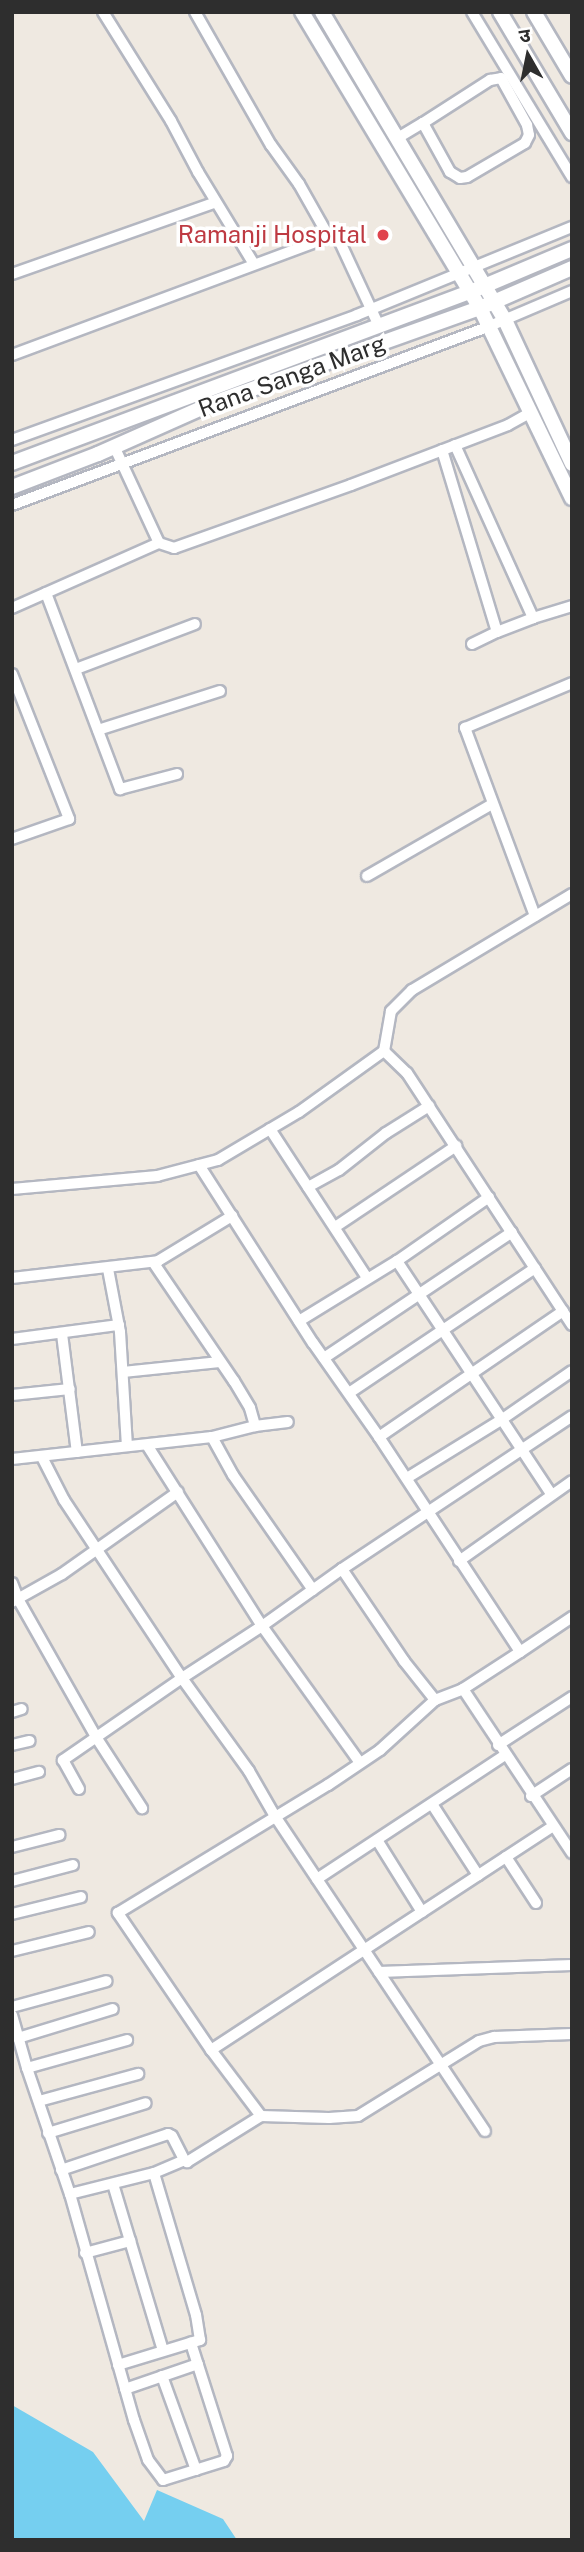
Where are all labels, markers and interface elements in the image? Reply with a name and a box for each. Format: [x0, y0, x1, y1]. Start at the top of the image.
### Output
north arrow [493, 21, 563, 91]
text: उ [518, 24, 532, 47]
place label: Ramanji Hospital [178, 221, 367, 249]
marker: Ramanji Hospital [373, 225, 393, 245]
street label: Rana Sanga Marg [194, 329, 390, 423]

